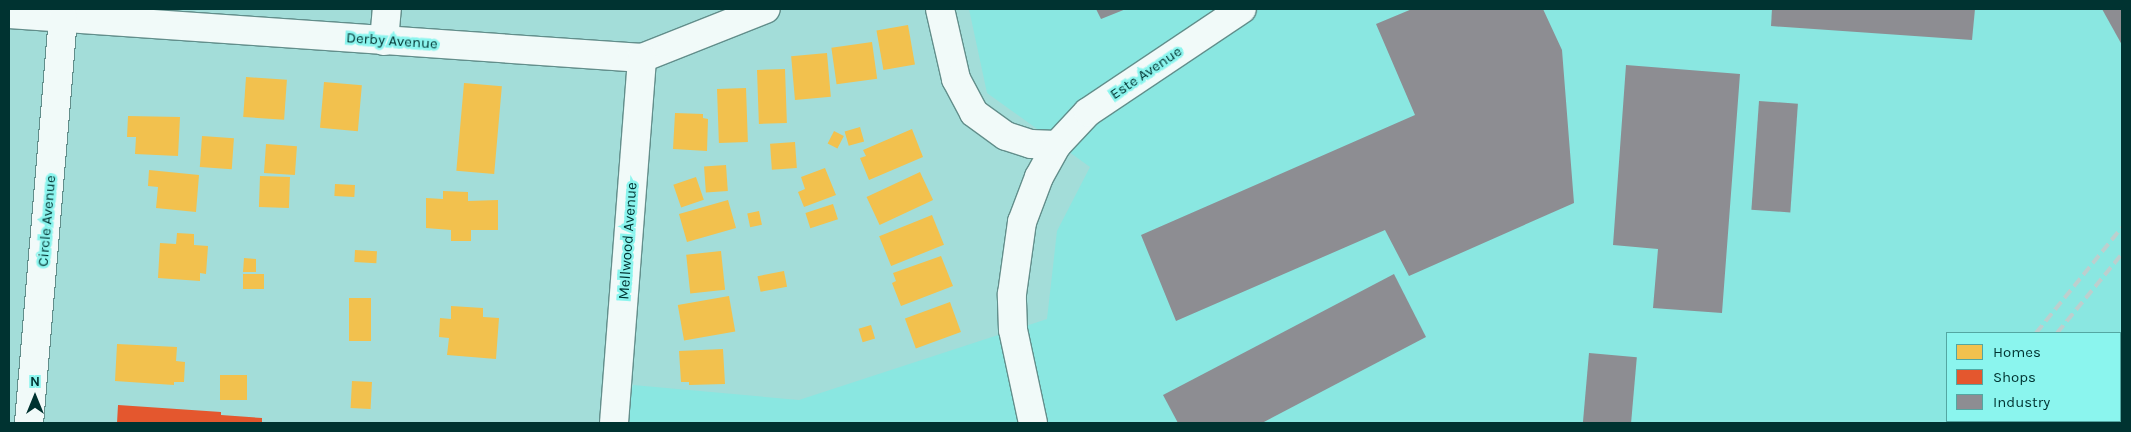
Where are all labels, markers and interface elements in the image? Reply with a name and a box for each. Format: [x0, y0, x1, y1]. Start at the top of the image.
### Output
street label: Derby Avenue [346, 29, 438, 53]
street label: Este Avenue [1107, 42, 1185, 104]
street label: Circle Avenue [34, 175, 60, 267]
street label: Mellwood Avenue [615, 182, 641, 300]
legend [1946, 332, 2121, 422]
text: Homes [1993, 343, 2041, 361]
text: Shops [1993, 368, 2036, 386]
north arrow [10, 372, 60, 422]
text: N [30, 373, 40, 390]
text: Industry [1993, 393, 2050, 411]

